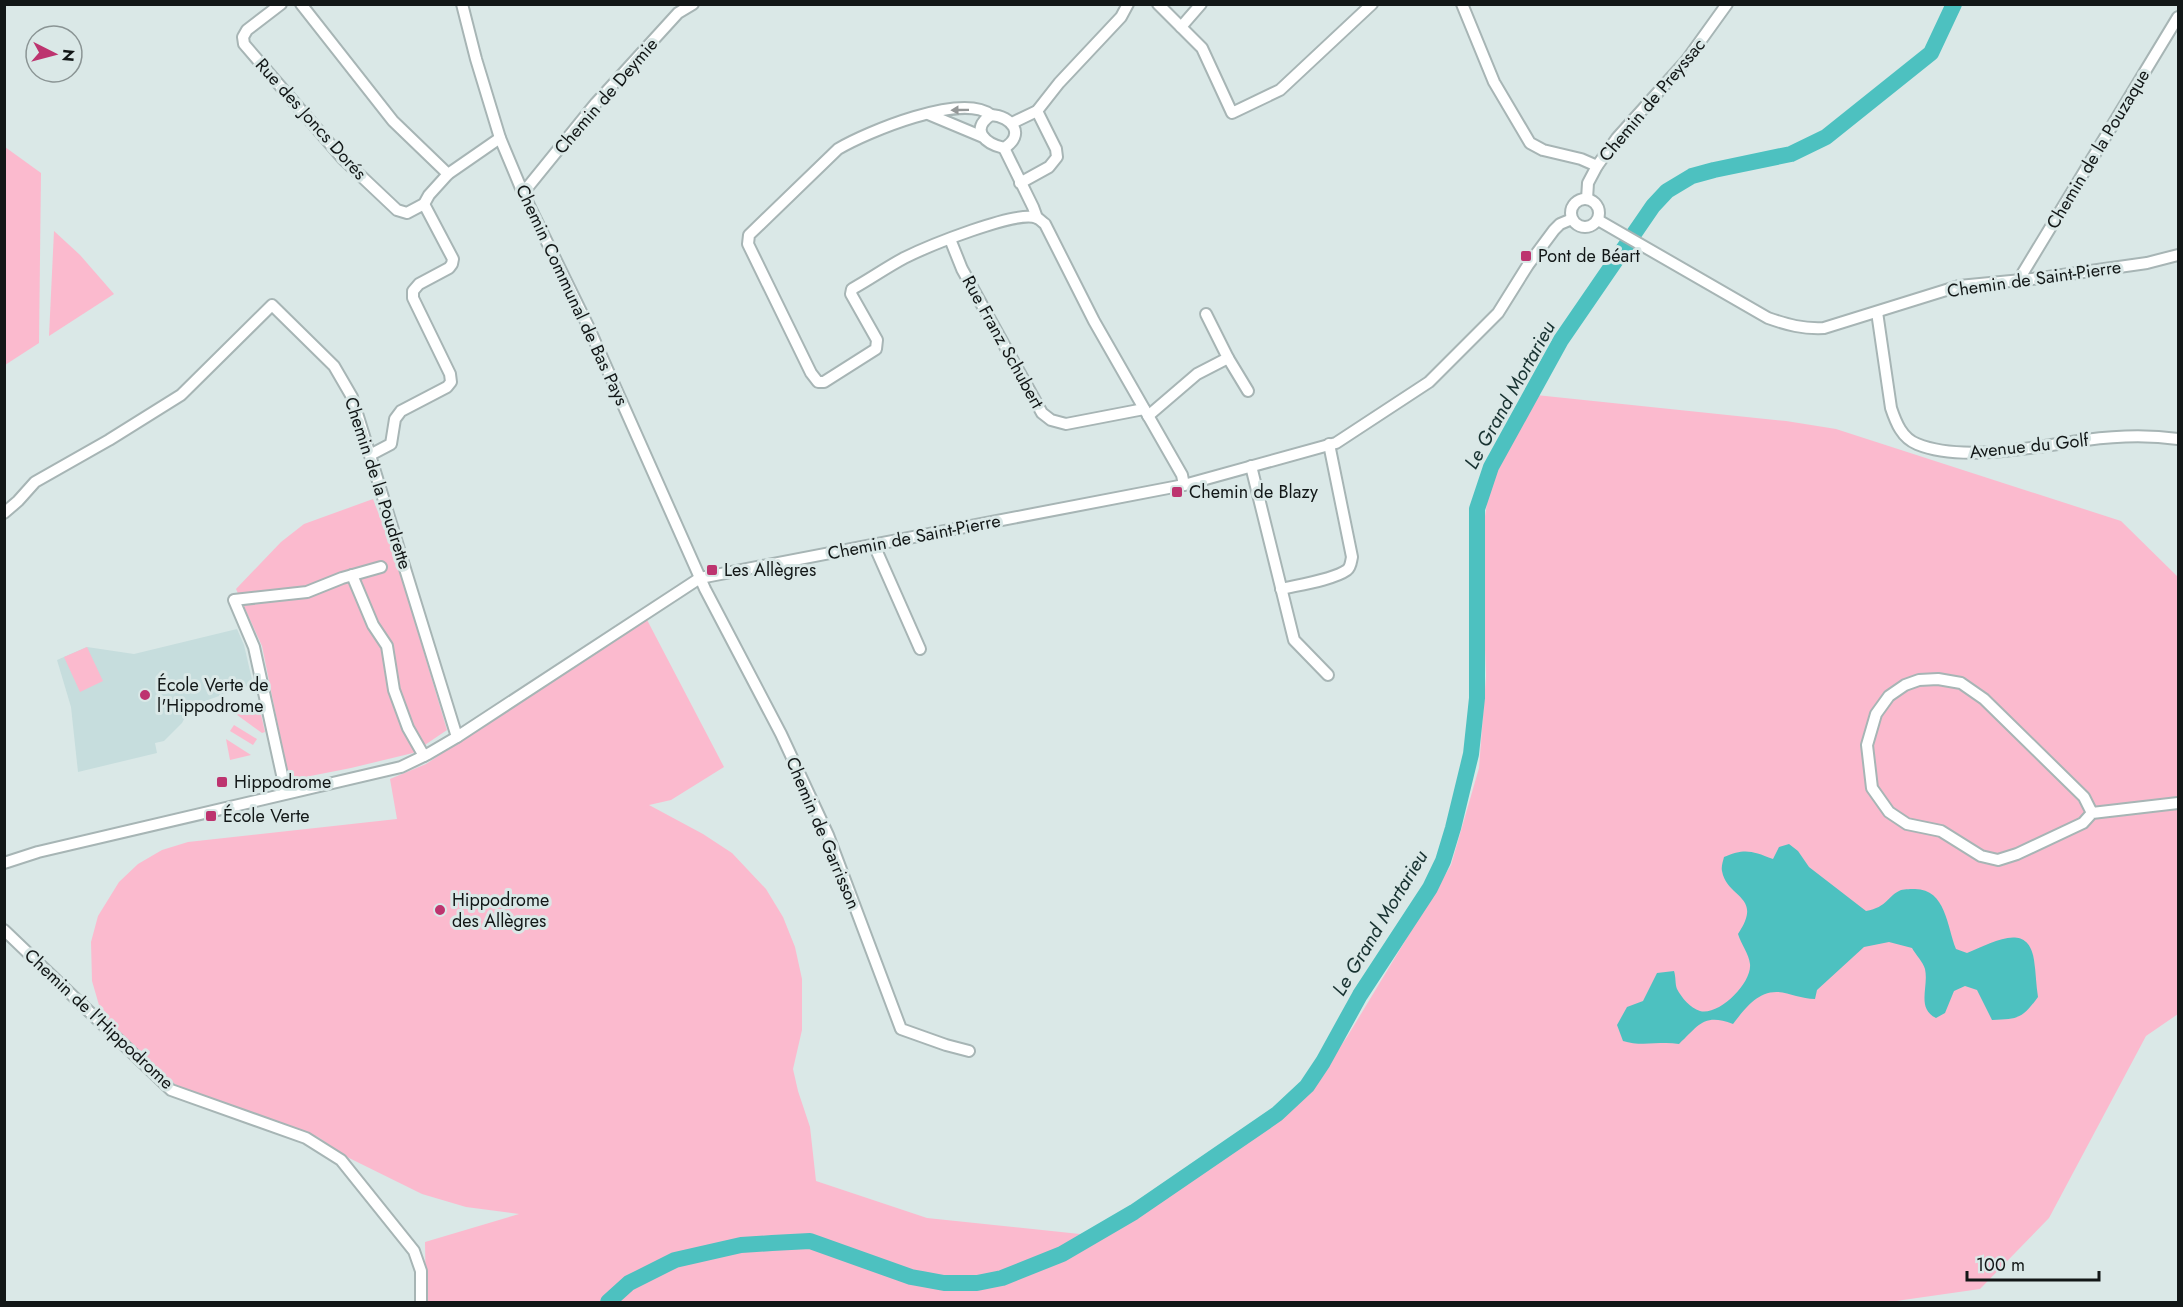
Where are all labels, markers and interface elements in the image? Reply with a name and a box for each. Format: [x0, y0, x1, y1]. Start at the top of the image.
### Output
north arrow [24, 24, 84, 84]
street label: Chemin de Deymie [548, 32, 664, 160]
street label: Chemin de Preyssac [1593, 33, 1711, 167]
text: N [56, 48, 81, 63]
street label: Rue des Joncs Dorés [249, 52, 373, 186]
street label: Chemin de la Pouzaque [2040, 64, 2156, 234]
one-way arrow [951, 105, 970, 114]
street label: Chemin Communal de Bas Pays [509, 180, 635, 410]
place label: Pont de Béart [1538, 243, 1640, 269]
marker: Pont de Béart [1519, 249, 1533, 263]
street label: Chemin de Saint-Pierre [1945, 254, 2123, 304]
street label: Rue Franz Schubert [956, 271, 1051, 414]
water label: Le Grand Mortarieu [1457, 316, 1563, 474]
street label: Chemin de la Poudrette [338, 394, 418, 572]
street label: Avenue du Golf [1968, 427, 2091, 465]
place label: Chemin de Blazy [1189, 479, 1318, 505]
marker: Chemin de Blazy [1170, 485, 1184, 499]
street label: Chemin de Saint-Pierre [825, 507, 1003, 567]
place label: Les Allègres [724, 557, 816, 583]
marker: Les Allègres [705, 563, 719, 577]
place label: École Verte de l'Hippodrome [157, 672, 269, 719]
marker: École Verte de l'Hippodrome [138, 688, 152, 702]
street label: Chemin de Garrisson [779, 753, 867, 913]
place label: Hippodrome [234, 769, 331, 795]
marker: Hippodrome [215, 775, 229, 789]
place label: École Verte [223, 803, 310, 829]
marker: École Verte [204, 809, 218, 823]
water label: Le Grand Mortarieu [1325, 845, 1435, 1001]
place label: Hippodrome des Allègres [452, 887, 549, 934]
marker: Hippodrome des Allègres [433, 903, 447, 917]
street label: Chemin de l'Hippodrome [18, 943, 180, 1095]
scale bar [1967, 1244, 2099, 1282]
text: 100 m [1976, 1252, 2025, 1278]

